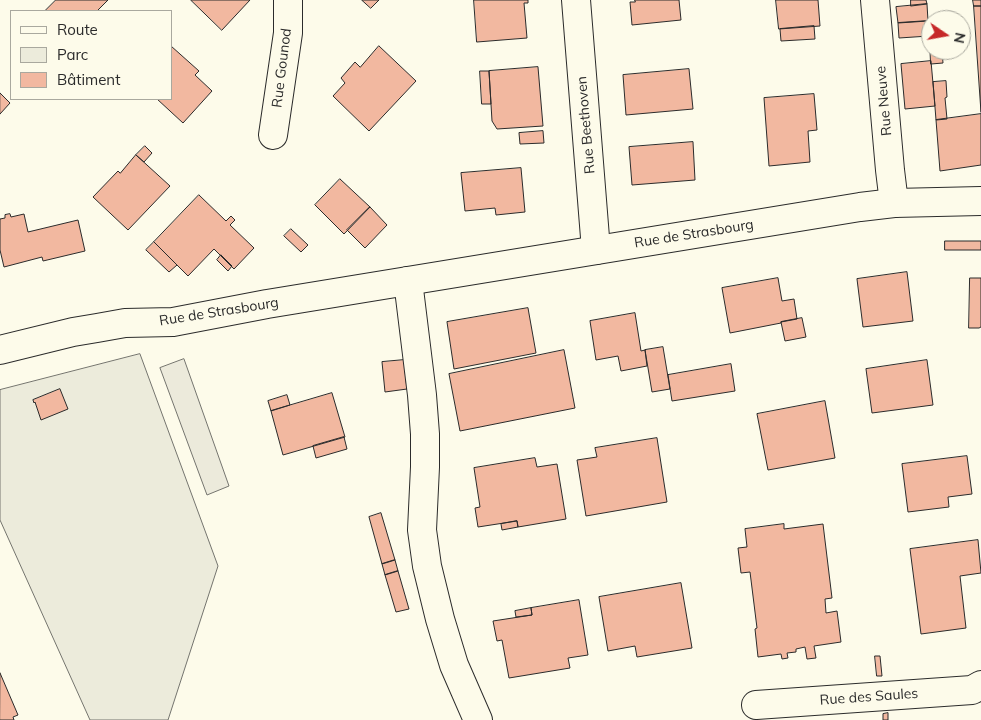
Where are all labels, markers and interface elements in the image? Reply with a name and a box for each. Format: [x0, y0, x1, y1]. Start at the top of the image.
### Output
legend [10, 10, 172, 100]
north arrow [921, 10, 971, 60]
text: Route [57, 20, 98, 39]
street label: Rue Gounod [269, 27, 295, 109]
text: N [950, 31, 970, 45]
text: Parc [57, 45, 88, 64]
street label: Rue Neuve [873, 65, 895, 137]
text: Bâtiment [57, 70, 120, 89]
street label: Rue Beethoven [573, 75, 599, 175]
street label: Rue de Strasbourg [633, 216, 755, 252]
street label: Rue de Strasbourg [158, 294, 280, 330]
street label: Rue des Saules [819, 685, 919, 709]

